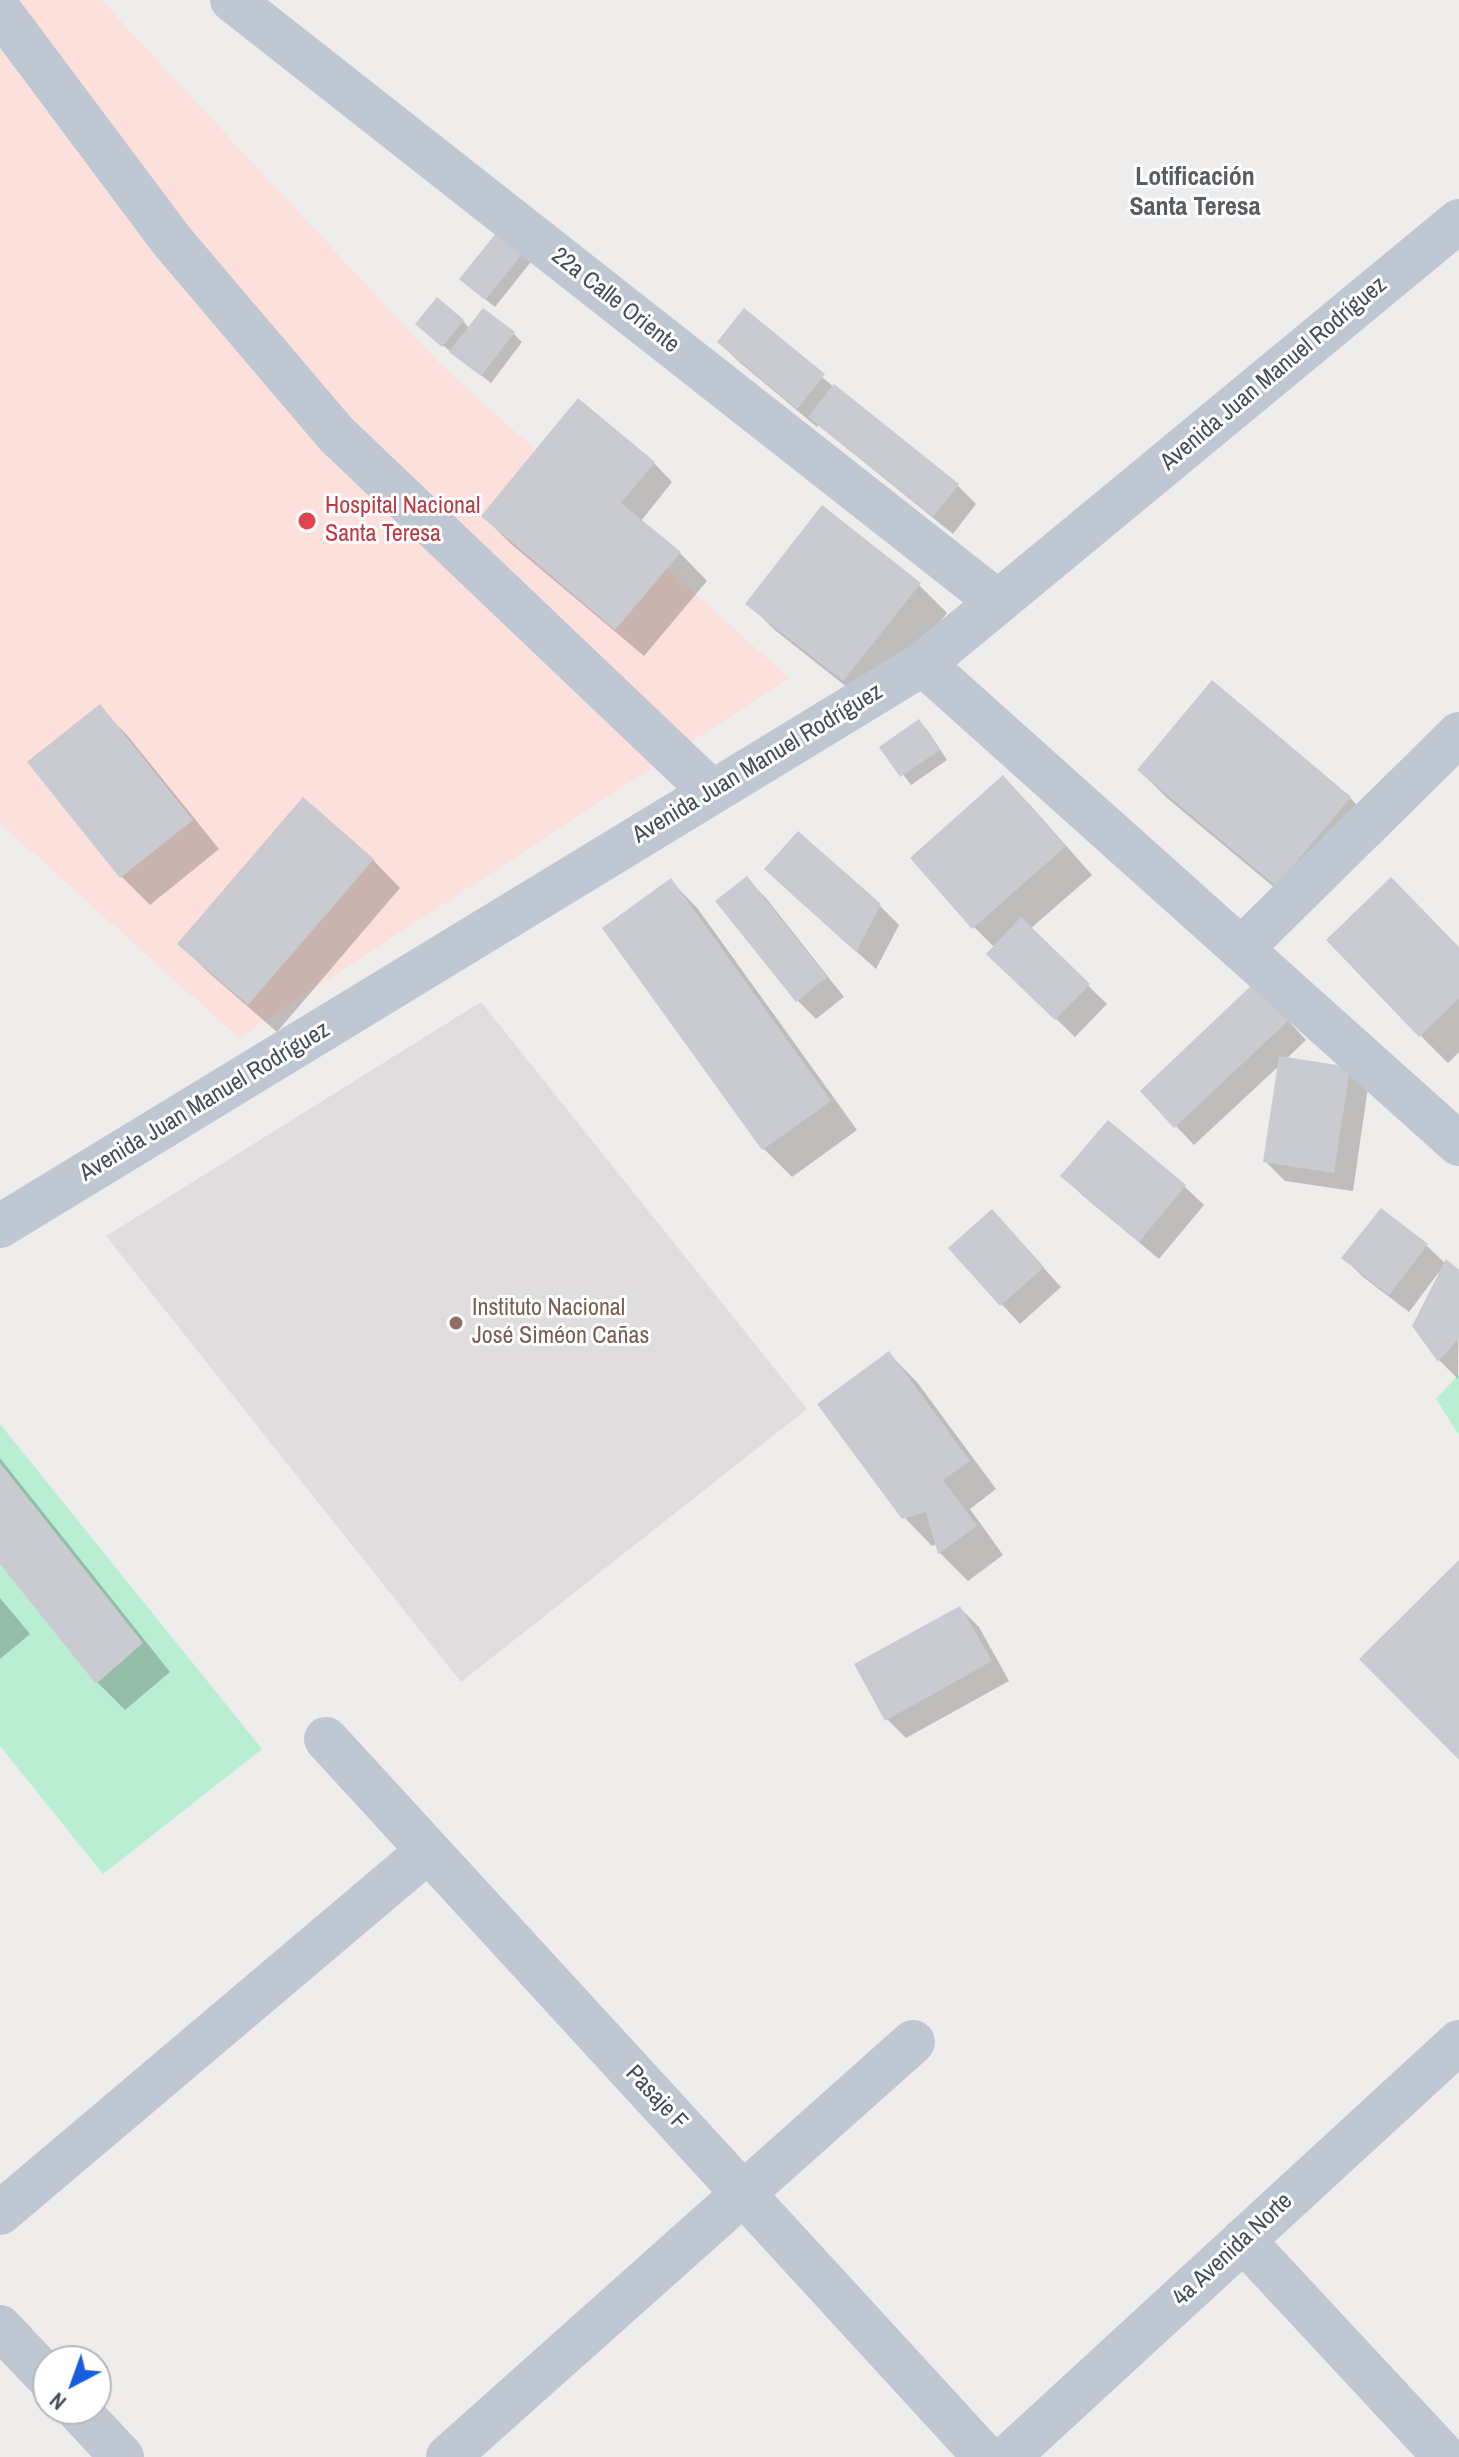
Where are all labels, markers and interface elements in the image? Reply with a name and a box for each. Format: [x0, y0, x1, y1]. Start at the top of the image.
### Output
district label: Lotificación Santa Teresa [1129, 162, 1261, 224]
street label: 22a Calle Oriente [545, 242, 685, 360]
street label: Avenida Juan Manuel Rodríguez [1155, 271, 1393, 477]
place label: Hospital Nacional Santa Teresa [325, 493, 480, 549]
marker: Hospital Nacional Santa Teresa [296, 510, 318, 532]
street label: Avenida Juan Manuel Rodríguez [628, 678, 888, 850]
street label: Avenida Juan Manuel Rodríguez [75, 1016, 335, 1188]
place label: Instituto Nacional José Siméon Cañas [472, 1295, 649, 1351]
marker: Instituto Nacional José Siméon Cañas [447, 1314, 465, 1332]
street label: Pasaje F [619, 2060, 693, 2136]
street label: 4a Avenida Norte [1167, 2187, 1299, 2313]
north arrow [32, 2345, 112, 2425]
text: N [43, 2386, 72, 2417]

